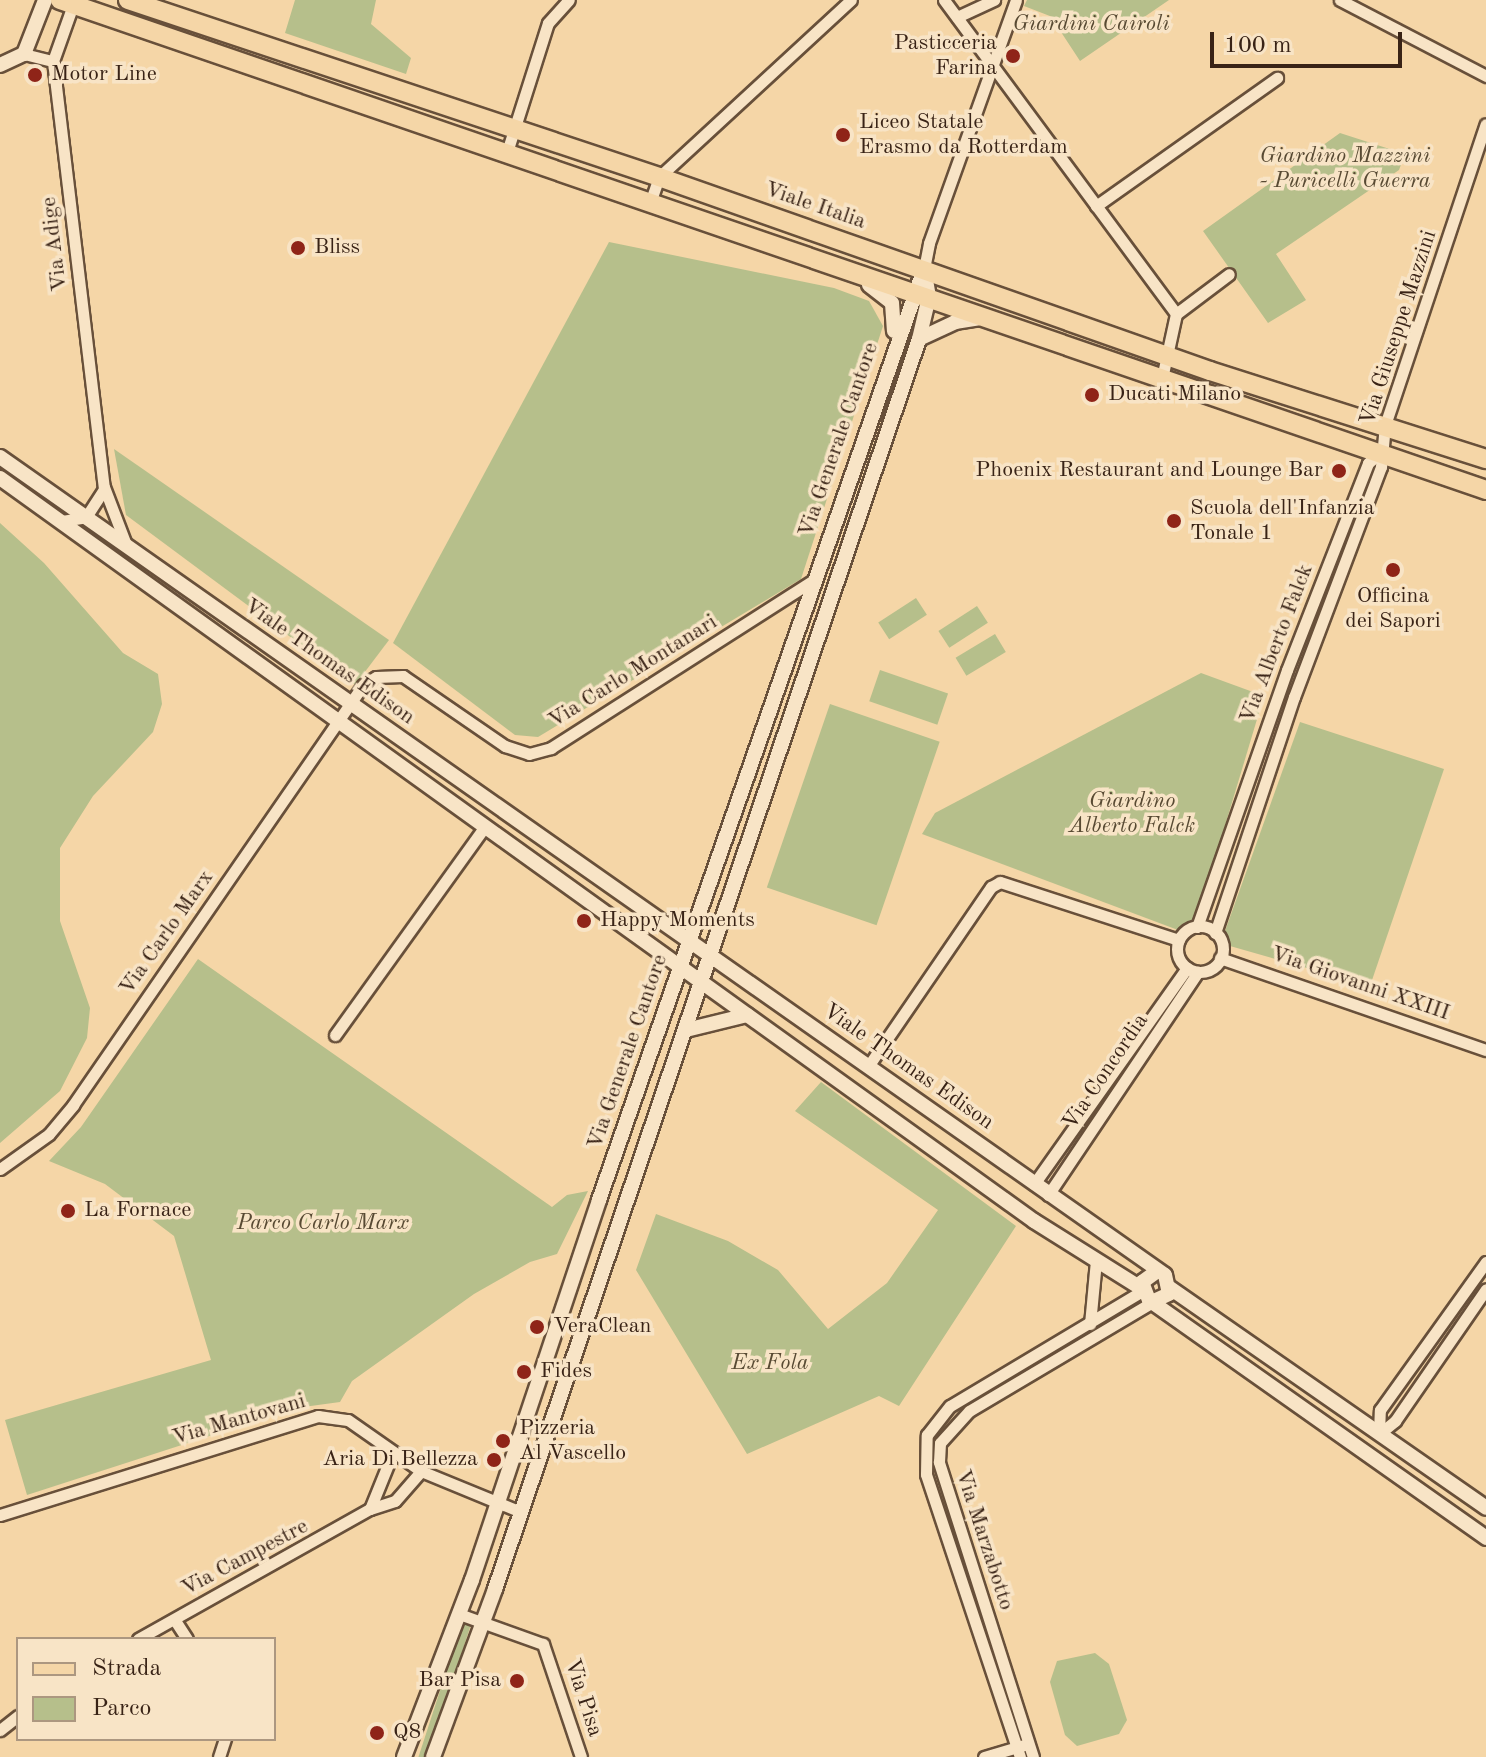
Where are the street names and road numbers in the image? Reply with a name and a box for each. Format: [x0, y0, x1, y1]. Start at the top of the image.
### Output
street label: Viale Italia [761, 176, 869, 236]
street label: Via Adige [36, 195, 74, 293]
street label: Via Giuseppe Mazzini [1355, 227, 1443, 429]
street label: Via Generale Cantore [793, 339, 885, 541]
street label: Via Alberto Falck [1235, 561, 1319, 727]
street label: Viale Thomas Edison [238, 593, 420, 731]
street label: Via Carlo Montanari [544, 609, 722, 735]
street label: Via Carlo Marx [114, 865, 220, 1001]
street label: Via Giovanni XXIII [1267, 941, 1453, 1027]
street label: Via Generale Cantore [582, 951, 674, 1153]
street label: Viale Thomas Edison [817, 998, 999, 1136]
street label: Via Concordia [1057, 1009, 1155, 1135]
street label: Via Mantovani [169, 1388, 309, 1452]
street label: Via Marzabotto [949, 1466, 1019, 1614]
street label: Via Campestre [177, 1513, 313, 1603]
street label: Via Pisa [558, 1656, 608, 1740]

